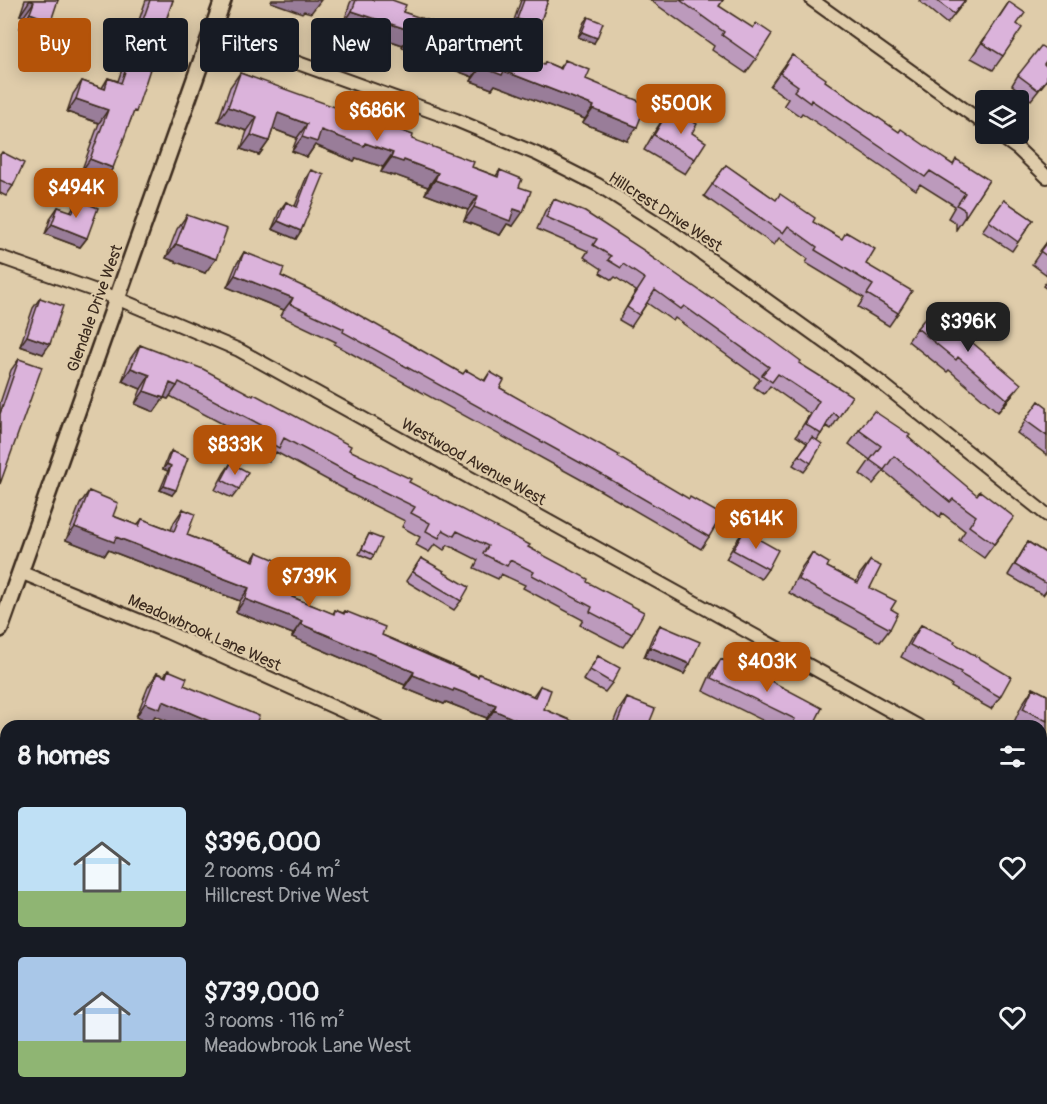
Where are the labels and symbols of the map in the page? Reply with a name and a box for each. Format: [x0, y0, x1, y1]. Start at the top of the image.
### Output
pin: $500K [639, 84, 723, 135]
pin: $686K [335, 91, 419, 142]
pin: $494K [34, 168, 118, 219]
street label: Hillcrest Drive West [605, 168, 727, 256]
street label: Glendale Drive West [63, 241, 127, 375]
pin: $396K [926, 302, 1010, 353]
street label: Westwood Avenue West [398, 414, 550, 510]
pin: $833K [193, 425, 277, 476]
pin: $614K [714, 499, 798, 550]
pin: $739K [267, 557, 351, 608]
street label: Meadowbrook Lane West [125, 590, 285, 676]
pin: $403K [725, 642, 809, 693]

